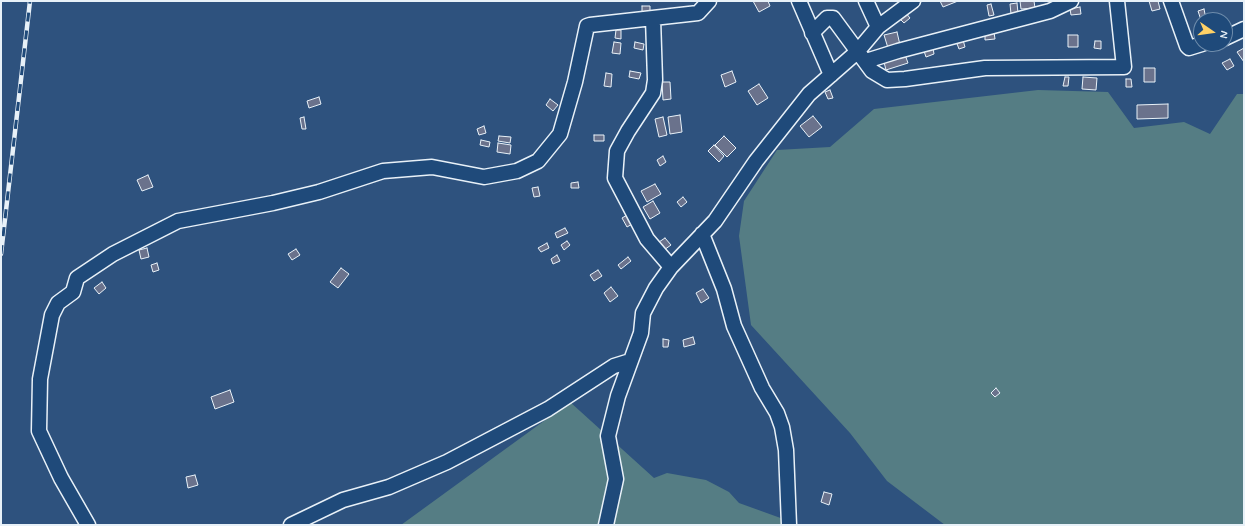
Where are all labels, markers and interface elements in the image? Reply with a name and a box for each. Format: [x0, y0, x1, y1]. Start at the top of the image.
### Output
north arrow [1193, 12, 1233, 52]
text: N [1216, 29, 1231, 40]

